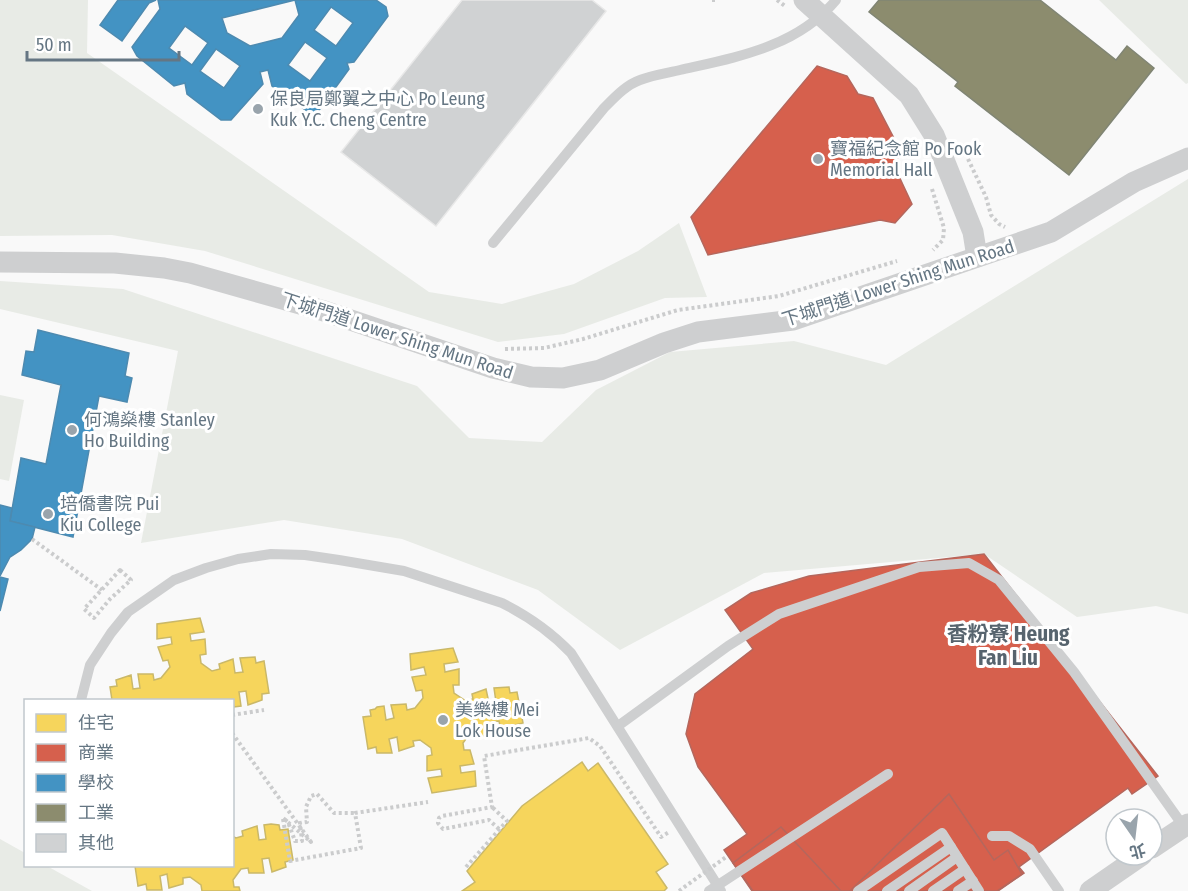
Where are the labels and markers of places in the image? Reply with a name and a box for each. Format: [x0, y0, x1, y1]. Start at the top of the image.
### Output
place label: 保良局鄭翼之中心 Po Leung Kuk Y.C. Cheng Centre [270, 88, 485, 131]
marker: 保良局鄭翼之中心 Po Leung Kuk Y.C. Cheng Centre [251, 102, 265, 116]
place label: 寶福紀念館 Po Fook Memorial Hall [830, 138, 982, 181]
marker: 寶福紀念館 Po Fook Memorial Hall [811, 152, 825, 166]
place label: 何鴻燊樓 Stanley Ho Building [84, 409, 215, 452]
marker: 何鴻燊樓 Stanley Ho Building [65, 423, 79, 437]
place label: 培僑書院 Pui Kiu College [60, 493, 159, 536]
marker: 培僑書院 Pui Kiu College [41, 507, 55, 521]
place label: 美樂樓 Mei Lok House [455, 699, 539, 742]
marker: 美樂樓 Mei Lok House [436, 713, 450, 727]

